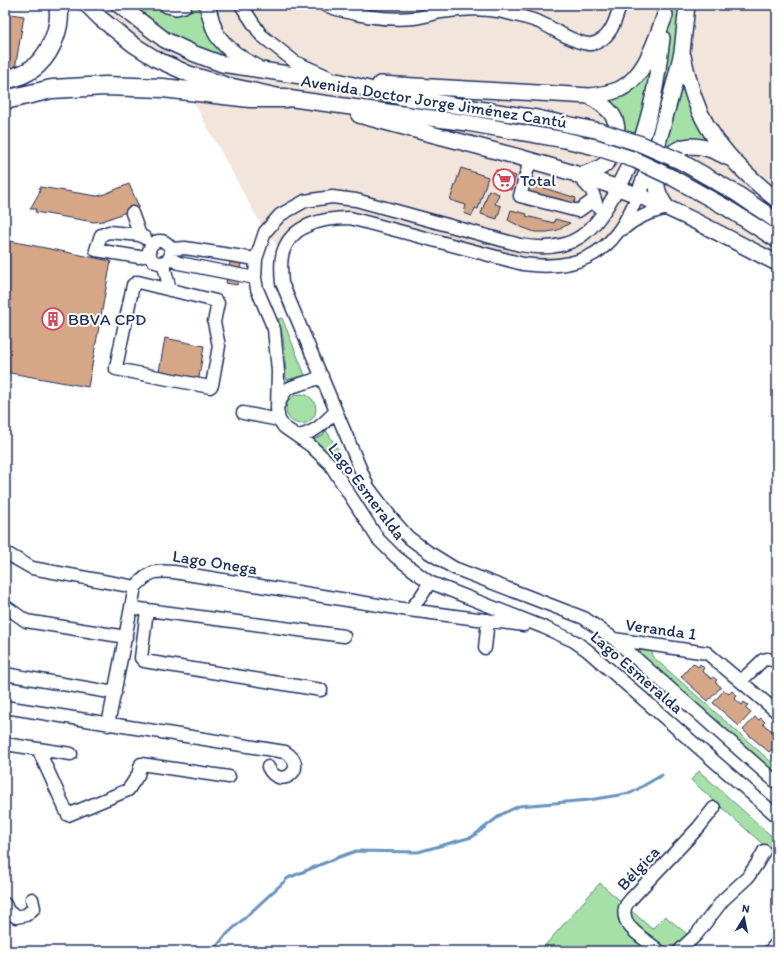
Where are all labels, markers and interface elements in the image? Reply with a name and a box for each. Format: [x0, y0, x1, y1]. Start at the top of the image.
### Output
street label: Avenida Doctor Jorge Jiménez Cantú [300, 70, 569, 132]
supermarket icon: Total [491, 167, 517, 193]
place label: Total [520, 170, 556, 190]
building icon: BBVA CPD [40, 306, 66, 332]
place label: BBVA CPD [68, 309, 146, 329]
street label: Lago Esmeralda [324, 439, 410, 543]
street label: Lago Onega [171, 545, 259, 579]
street label: Veranda 1 [624, 614, 698, 644]
street label: Lago Esmeralda [587, 626, 687, 718]
street label: Bélgica [613, 842, 663, 894]
north arrow [724, 898, 764, 938]
text: N [741, 902, 750, 916]

